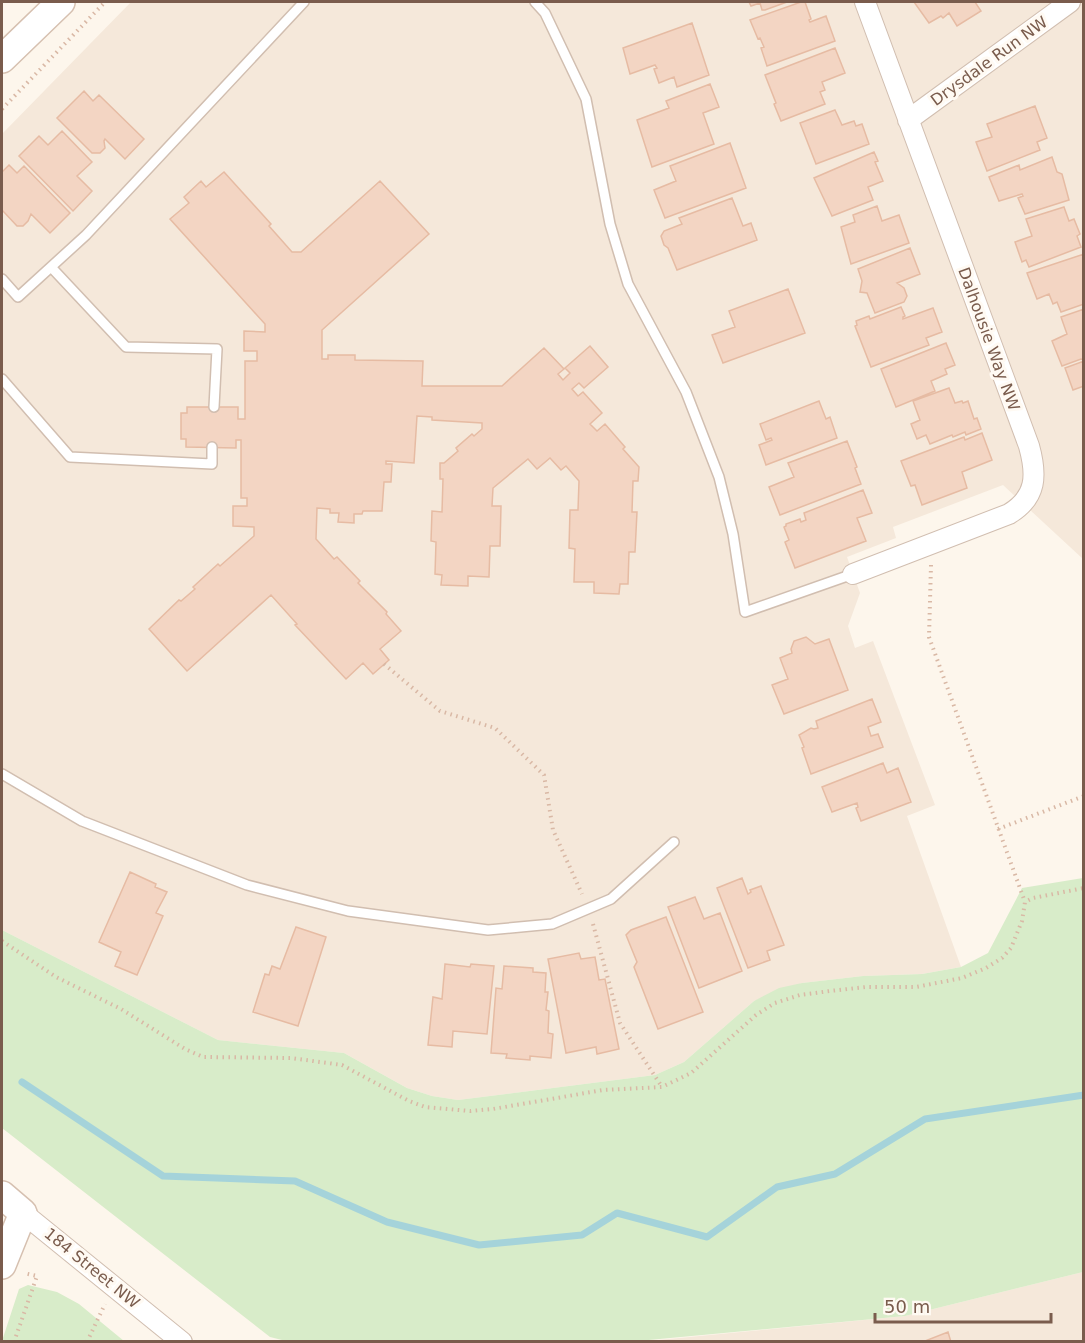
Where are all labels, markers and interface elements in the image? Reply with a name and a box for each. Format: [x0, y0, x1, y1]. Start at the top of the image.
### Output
street label: Drysdale Run NW [927, 12, 1051, 110]
street label: Dalhousie Way NW [954, 265, 1024, 414]
street label: 184 Street NW [41, 1224, 144, 1312]
scale bar [875, 1286, 1050, 1324]
text: 50 m [884, 1296, 930, 1317]

